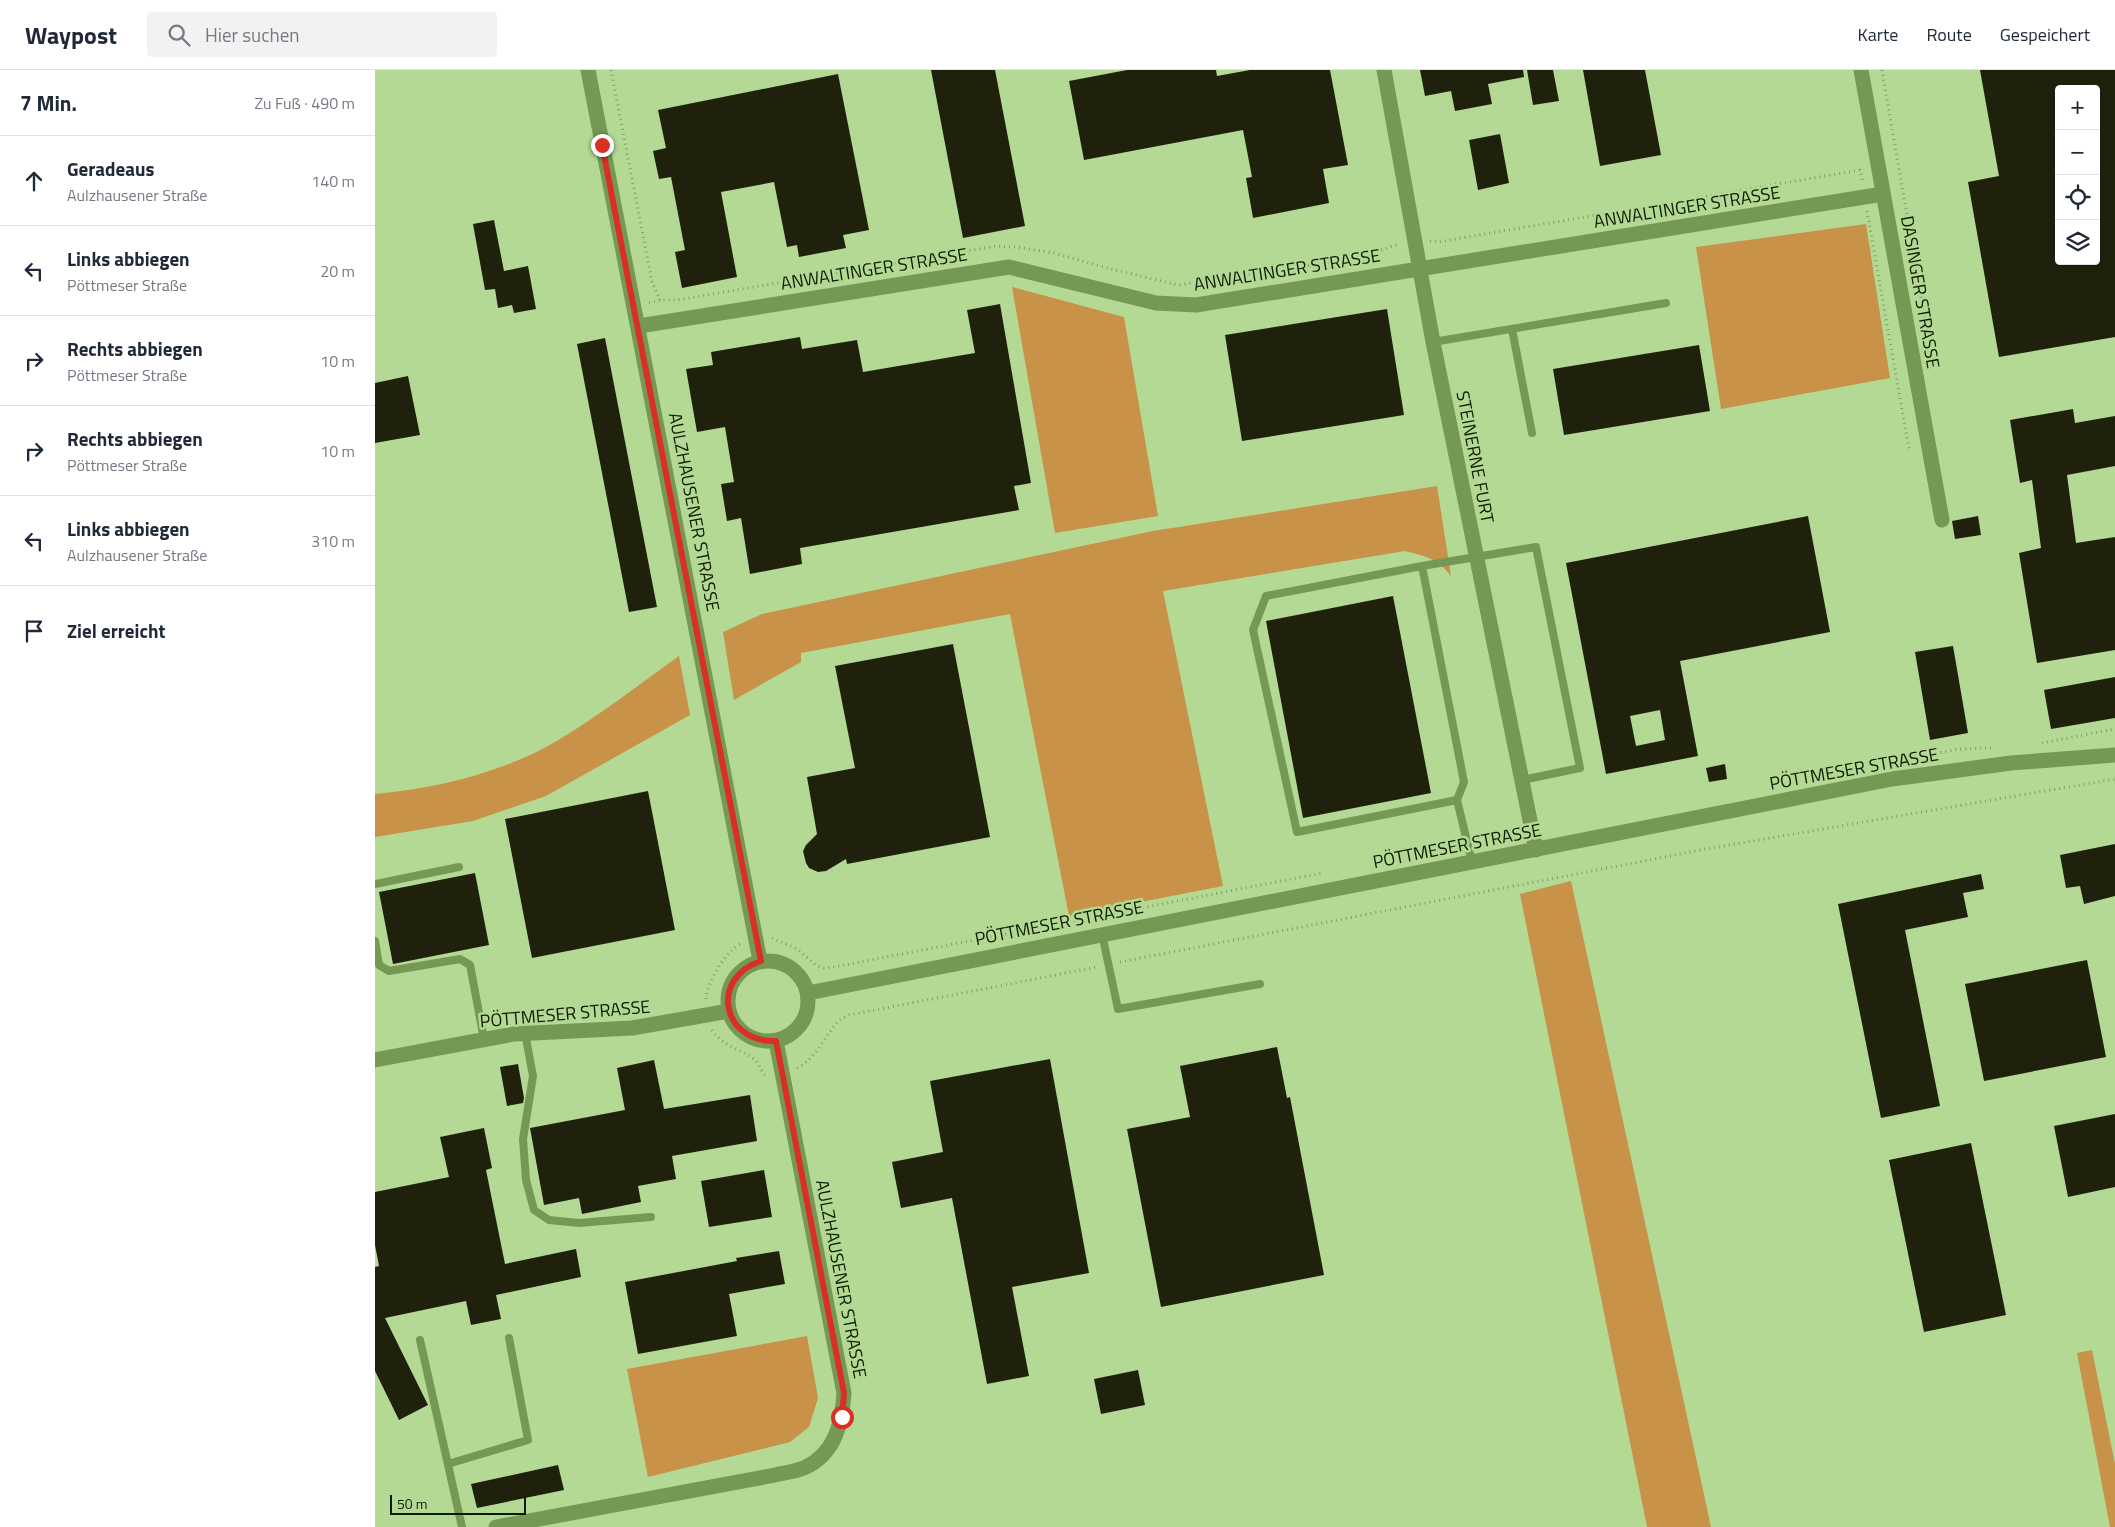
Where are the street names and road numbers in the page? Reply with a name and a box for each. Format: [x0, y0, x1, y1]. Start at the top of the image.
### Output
street label: ANWALTINGER STRASSE [1592, 178, 1782, 235]
street label: DASINGER STRASSE [1894, 213, 1947, 370]
street label: ANWALTINGER STRASSE [779, 240, 969, 297]
street label: ANWALTINGER STRASSE [1192, 241, 1382, 298]
street label: STEINERNE FURT [1449, 388, 1502, 526]
street label: AULZHAUSENER STRASSE [662, 410, 727, 614]
street label: PÖTTMESER STRASSE [1767, 740, 1941, 797]
street label: PÖTTMESER STRASSE [1370, 816, 1544, 875]
street label: PÖTTMESER STRASSE [972, 893, 1146, 952]
street label: PÖTTMESER STRASSE [479, 993, 651, 1034]
street label: AULZHAUSENER STRASSE [809, 1177, 874, 1381]

